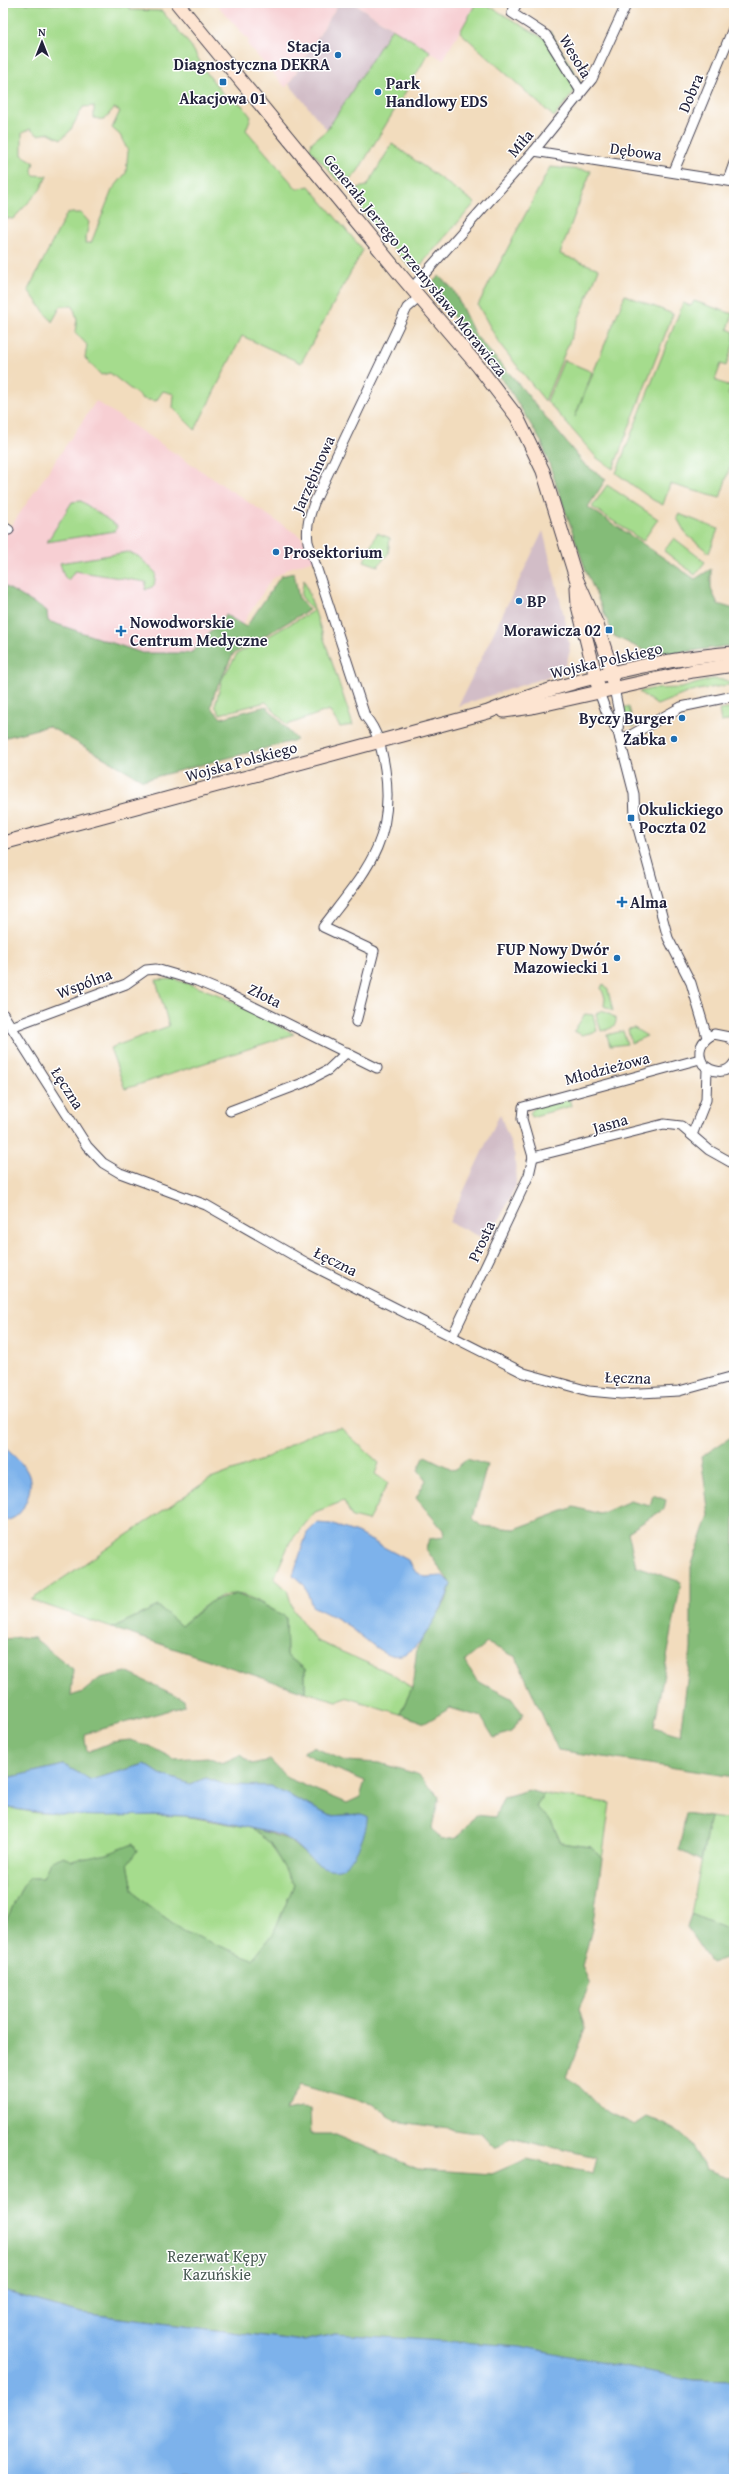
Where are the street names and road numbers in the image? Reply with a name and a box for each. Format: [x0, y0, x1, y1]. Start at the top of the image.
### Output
street label: Wesoła [554, 30, 599, 83]
street label: Dobra [671, 69, 709, 116]
street label: Miła [501, 124, 539, 162]
street label: Dębowa [609, 135, 664, 167]
street label: Generała Jerzego Przemysława Morawicza [318, 149, 514, 382]
street label: Jarzębinowa [285, 431, 341, 518]
street label: Wojska Polskiego [547, 635, 665, 685]
street label: Wojska Polskiego [182, 735, 300, 787]
street label: Wspólna [53, 961, 116, 1005]
street label: Złota [244, 977, 286, 1014]
street label: Młodzieżowa [562, 1045, 653, 1091]
street label: Łęczna [45, 1062, 91, 1114]
street label: Jasna [588, 1106, 631, 1140]
street label: Prosta [461, 1216, 501, 1265]
street label: Łęczna [310, 1240, 362, 1282]
street label: Łęczna [605, 1364, 652, 1390]

